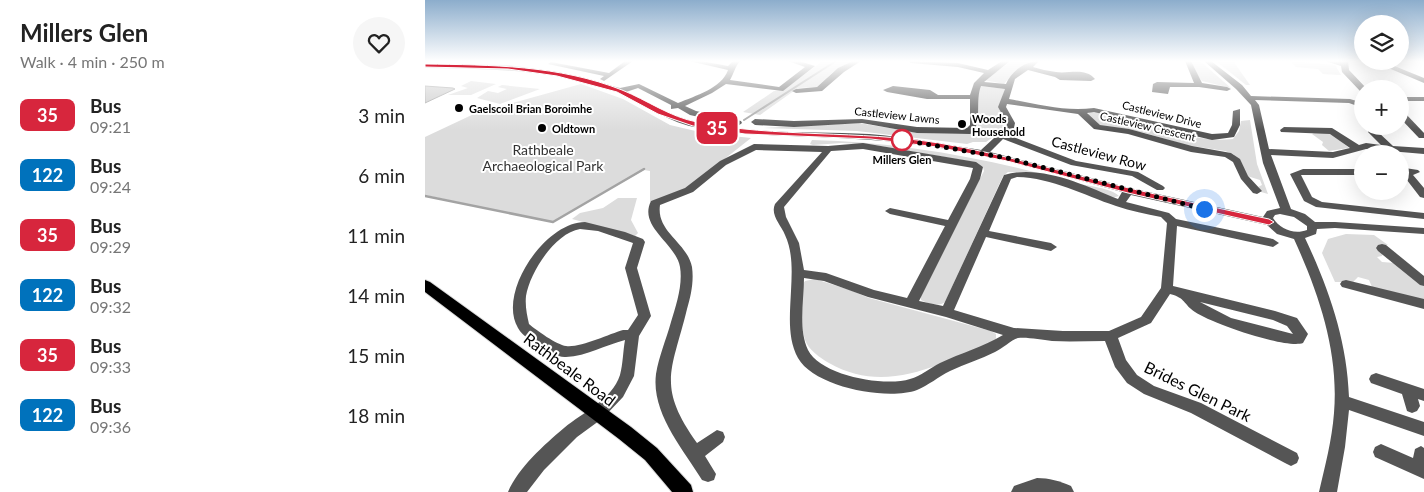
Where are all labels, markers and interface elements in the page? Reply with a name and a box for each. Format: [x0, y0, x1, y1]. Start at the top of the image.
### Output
map controls [1354, 15, 1409, 200]
button: layers [1354, 15, 1409, 70]
button: heart [353, 17, 405, 69]
text: Millers Glen [20, 18, 148, 47]
text: Walk · 4 min · 250 m [20, 52, 165, 71]
button: + [1354, 80, 1409, 135]
text: Bus [90, 94, 121, 117]
street label: Castleview Drive [1121, 98, 1203, 130]
marker: Gaelscoil Brian Boroimhe [453, 102, 465, 114]
place label: Gaelscoil Brian Boroimhe [469, 102, 592, 115]
text: 35 [37, 104, 58, 126]
text: 3 min [358, 104, 405, 127]
street label: Castleview Lawns [854, 104, 941, 126]
street label: Castleview Crescent [1099, 109, 1197, 143]
line badge: 35 [695, 112, 739, 144]
place label: Woods Household [972, 112, 1025, 138]
text: 09:21 [90, 117, 131, 136]
text: 35 [707, 117, 727, 139]
marker: Woods Household [956, 118, 968, 130]
marker: Oldtown [536, 122, 548, 134]
place label: Oldtown [552, 122, 595, 135]
marker: Millers Glen [891, 129, 913, 151]
street label: Castleview Row [1050, 132, 1148, 174]
park label: Rathbeale Archaeological Park [483, 141, 604, 174]
button: − [1354, 145, 1409, 200]
place label: Millers Glen [873, 153, 931, 166]
text: Bus [90, 154, 121, 177]
text: 122 [32, 164, 63, 186]
text: 6 min [358, 164, 405, 187]
text: 09:24 [90, 177, 131, 196]
your location [1192, 197, 1217, 222]
text: Bus [90, 214, 121, 237]
text: 35 [37, 224, 58, 246]
text: 11 min [347, 224, 405, 247]
text: 09:29 [90, 237, 131, 256]
text: Bus [90, 274, 121, 297]
text: 122 [32, 284, 63, 306]
text: 14 min [347, 284, 405, 307]
text: 09:32 [90, 297, 131, 316]
street label: Rathbeale Road [521, 328, 619, 410]
text: Bus [90, 334, 121, 357]
text: 35 [37, 344, 58, 366]
text: 15 min [347, 344, 405, 367]
text: 09:33 [90, 357, 131, 376]
street label: Brides Glen Park [1142, 357, 1255, 425]
text: Bus [90, 394, 121, 417]
text: 122 [32, 404, 63, 426]
text: 18 min [347, 404, 405, 427]
text: 09:36 [90, 417, 131, 436]

